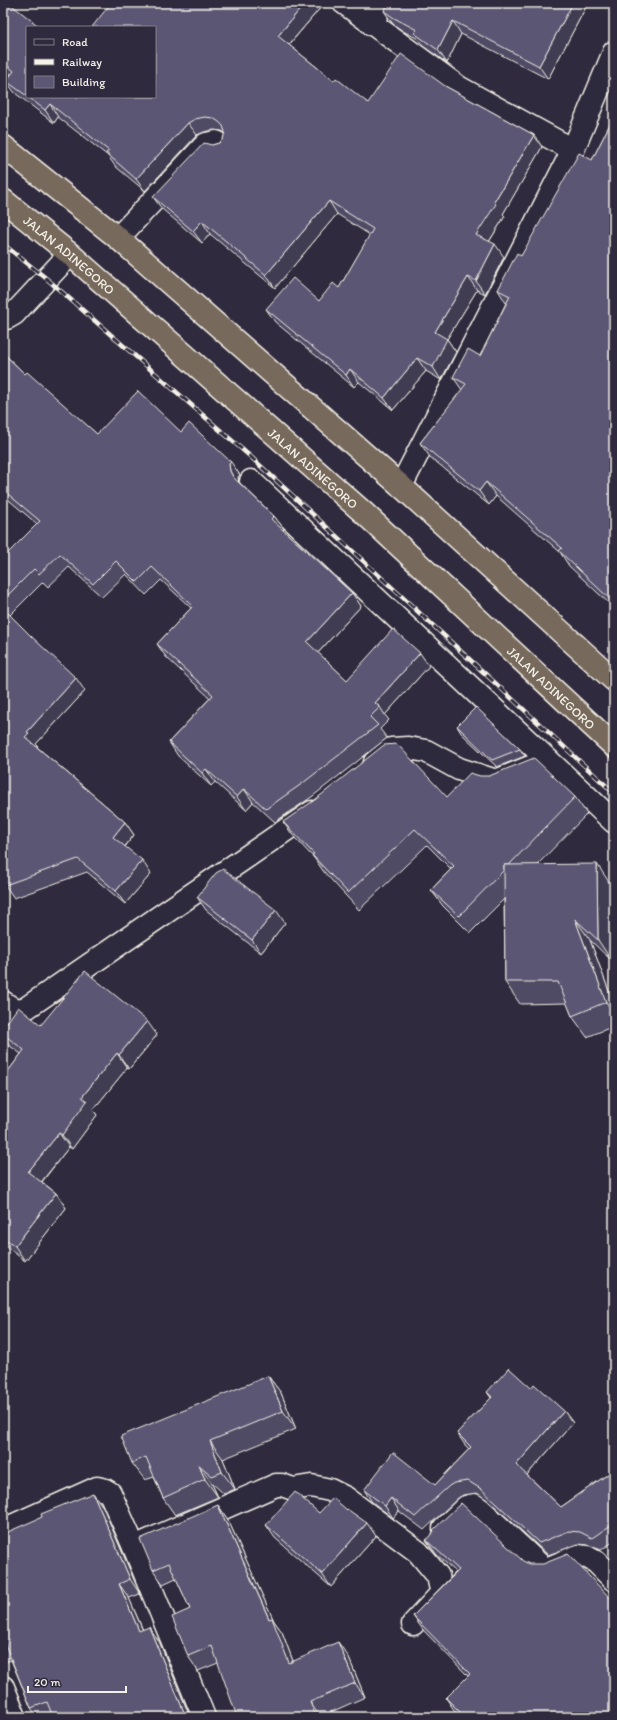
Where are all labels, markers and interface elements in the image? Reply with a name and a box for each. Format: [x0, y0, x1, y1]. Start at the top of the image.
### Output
legend [26, 26, 156, 98]
text: Road [62, 35, 88, 49]
text: Railway [62, 55, 102, 69]
text: Building [62, 75, 106, 89]
street label: JALAN ADINEGORO [20, 213, 118, 298]
street label: JALAN ADINEGORO [265, 425, 361, 512]
street label: JALAN ADINEGORO [504, 643, 598, 733]
scale bar [28, 1668, 126, 1694]
text: 20 m [34, 1675, 61, 1689]

